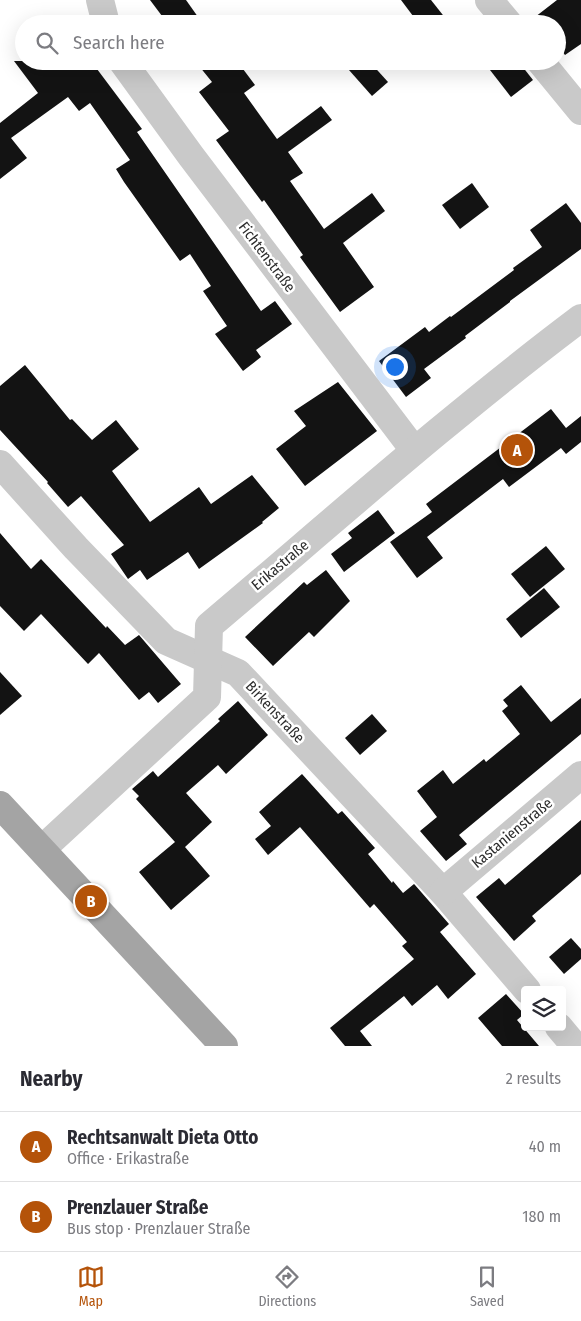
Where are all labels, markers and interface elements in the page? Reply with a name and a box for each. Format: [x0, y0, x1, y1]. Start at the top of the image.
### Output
search box [15, 15, 566, 70]
icon: search [33, 29, 61, 57]
text: Search here [73, 31, 165, 54]
street label: Fichtenstraße [235, 218, 299, 296]
your location [382, 354, 408, 380]
pin: A [501, 431, 533, 469]
street label: Erikastraße [248, 536, 312, 594]
street label: Birkenstraße [242, 677, 308, 747]
street label: Kastanienstraße [468, 794, 556, 872]
pin: B [75, 882, 107, 920]
map controls [521, 986, 566, 1031]
button: layers [521, 986, 566, 1031]
text: Nearby [20, 1066, 82, 1092]
text: 2 results [506, 1069, 561, 1088]
text: Rechtsanwalt Dieta Otto [67, 1126, 258, 1149]
text: A [32, 1137, 40, 1156]
text: 40 m [529, 1137, 561, 1156]
text: Office · Erikastraße [67, 1149, 189, 1168]
text: Prenzlauer Straße [67, 1196, 208, 1219]
text: B [32, 1207, 40, 1226]
text: 180 m [522, 1207, 561, 1226]
text: Bus stop · Prenzlauer Straße [67, 1219, 250, 1238]
tab: Map [77, 1263, 105, 1310]
tab: Directions [258, 1263, 316, 1310]
tab: Saved [470, 1263, 504, 1310]

